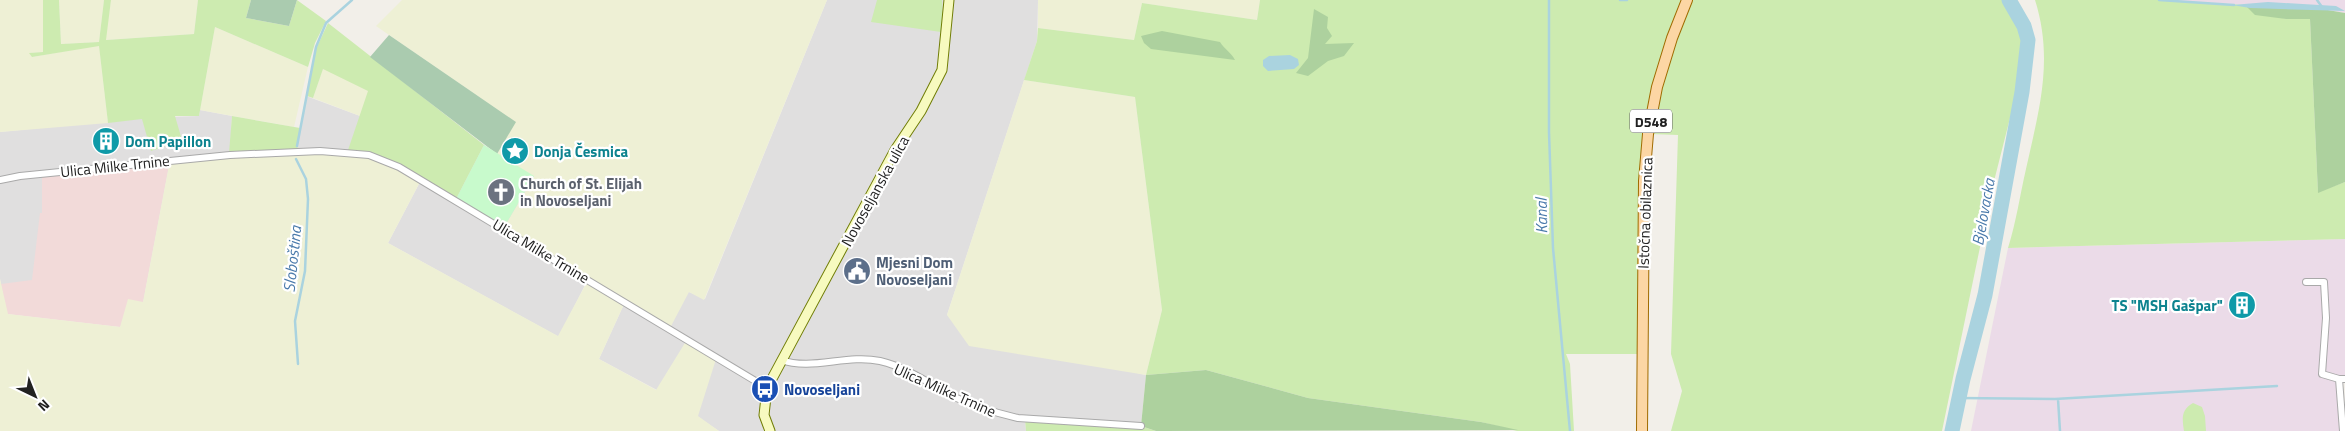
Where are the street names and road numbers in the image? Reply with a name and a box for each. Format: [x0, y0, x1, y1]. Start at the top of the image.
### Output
road number: D548 [1630, 110, 1672, 132]
street label: Novoseljanska ulica [835, 131, 915, 251]
street label: Ulica Milke Trnine [59, 149, 171, 183]
street label: Istočna obilaznica [1632, 156, 1658, 269]
street label: Ulica Milke Trnine [488, 213, 594, 289]
street label: Ulica Milke Trnine [890, 357, 1000, 423]

